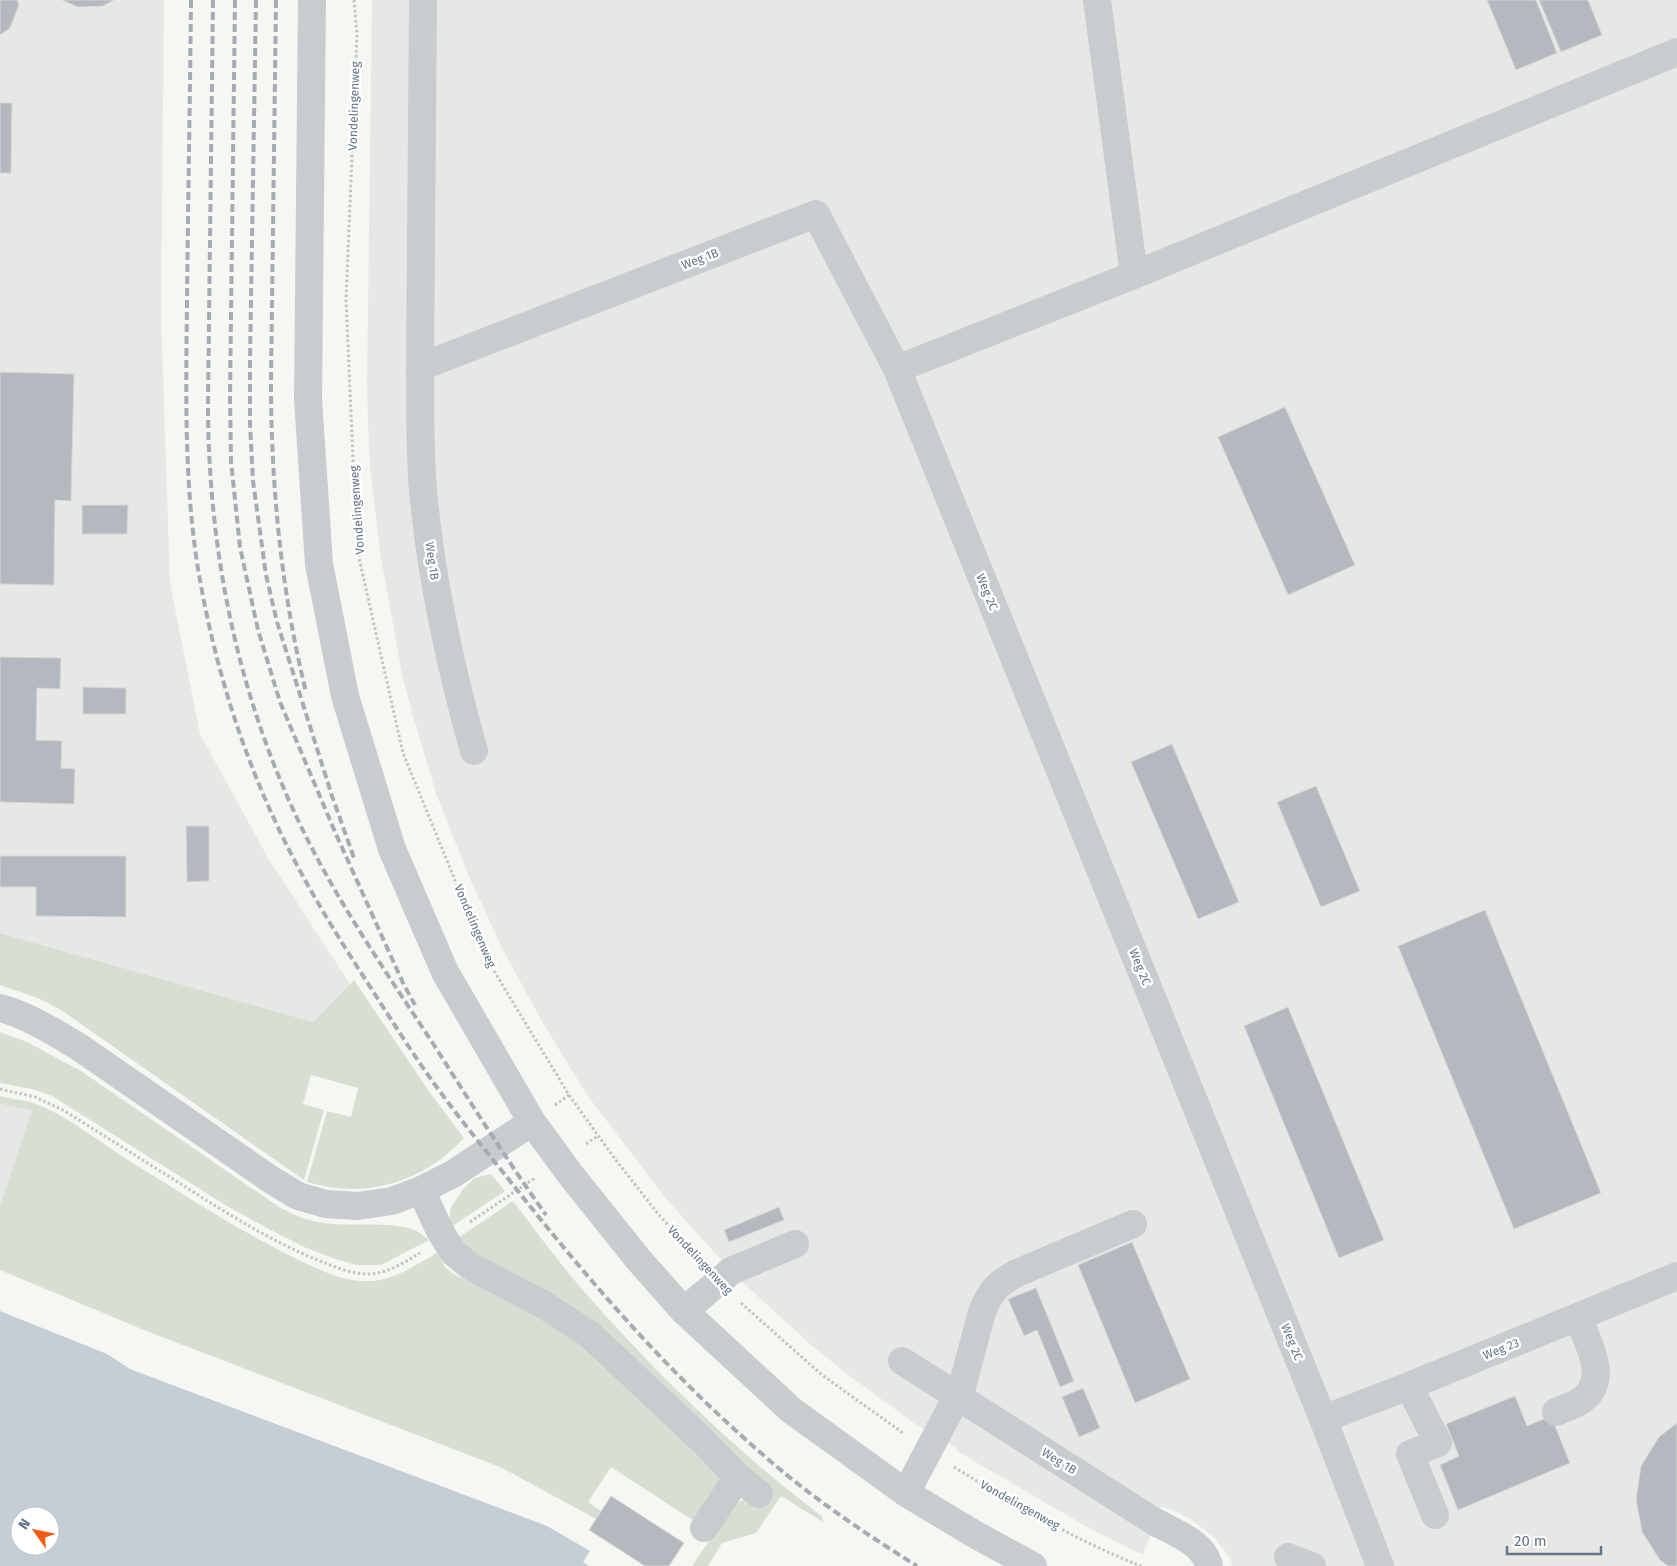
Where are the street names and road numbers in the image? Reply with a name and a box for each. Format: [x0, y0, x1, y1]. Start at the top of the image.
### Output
street label: Vondelingenweg [345, 60, 363, 151]
street label: Weg 1B [680, 246, 720, 272]
street label: Vondelingenweg [347, 464, 367, 555]
street label: Weg 1B [422, 541, 442, 581]
street label: Weg 2C [973, 572, 1001, 613]
street label: Vondelingenweg [451, 882, 499, 970]
street label: Weg 2C [1126, 947, 1154, 988]
street label: Vondelingenweg [665, 1223, 736, 1298]
street label: Weg 2C [1278, 1322, 1306, 1363]
street label: Weg 23 [1481, 1335, 1521, 1363]
street label: Weg 1B [1039, 1445, 1079, 1477]
street label: Vondelingenweg [978, 1477, 1063, 1533]

